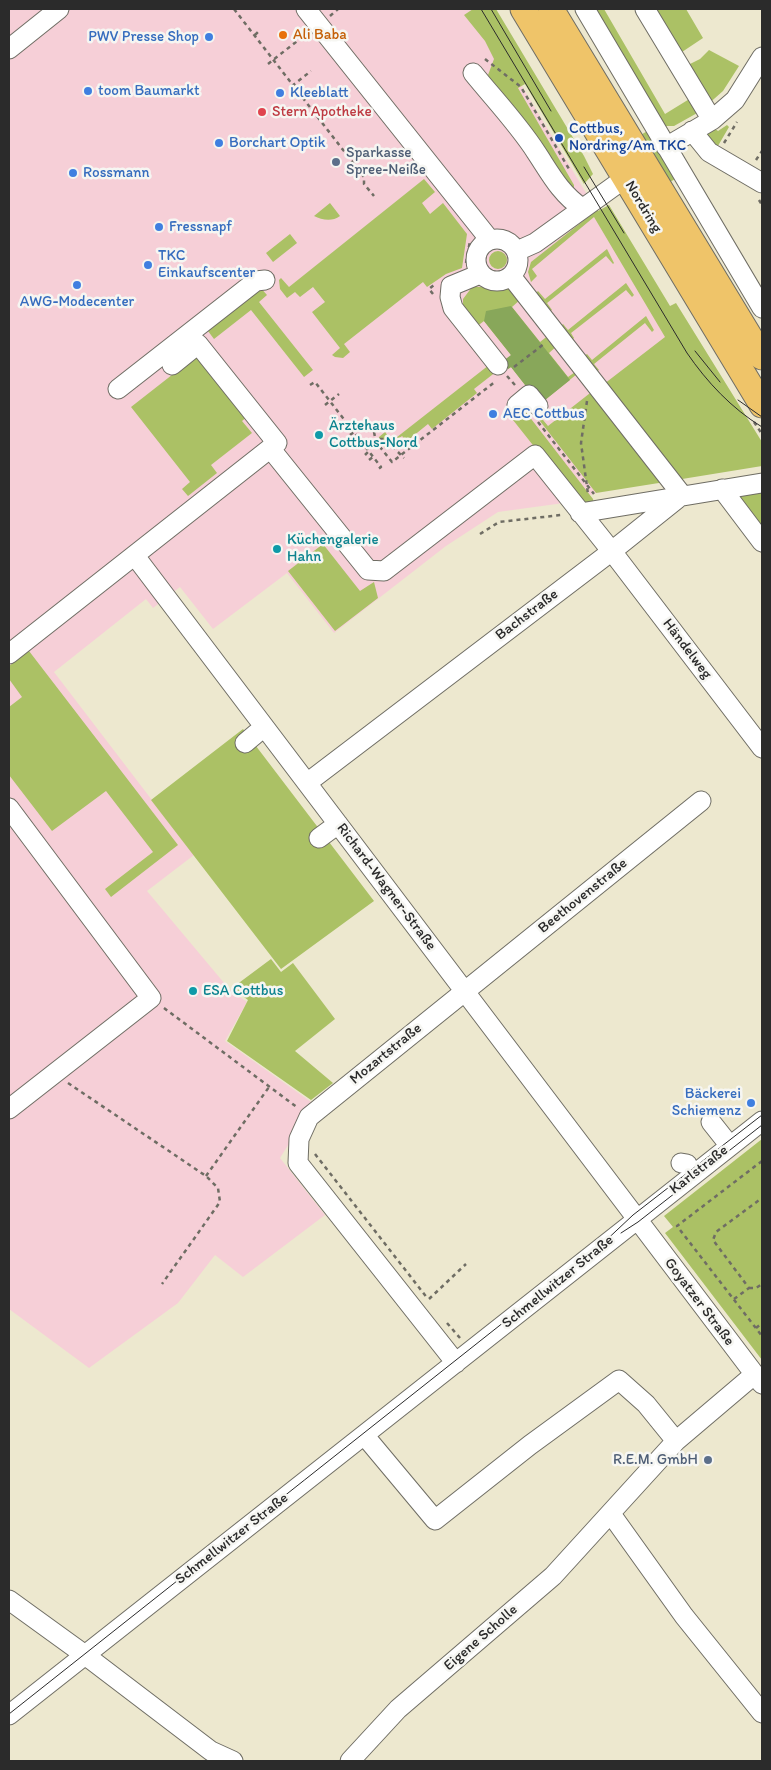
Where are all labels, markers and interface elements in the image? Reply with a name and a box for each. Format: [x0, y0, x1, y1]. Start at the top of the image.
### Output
place label: Ali Baba [293, 26, 347, 44]
place label: PWV Presse Shop [88, 28, 199, 46]
marker: Ali Baba [277, 29, 289, 41]
marker: PWV Presse Shop [203, 31, 215, 43]
place label: toom Baumarkt [98, 82, 200, 100]
place label: Kleeblatt [290, 84, 349, 102]
marker: toom Baumarkt [82, 85, 94, 97]
marker: Kleeblatt [274, 87, 286, 99]
place label: Stern Apotheke [272, 103, 372, 121]
marker: Stern Apotheke [256, 106, 268, 118]
place label: Cottbus, Nordring/Am TKC [569, 120, 686, 155]
marker: Cottbus, Nordring/Am TKC [553, 132, 565, 144]
place label: Borchart Optik [229, 134, 325, 152]
marker: Borchart Optik [213, 137, 225, 149]
place label: Sparkasse Spree-Neiße [346, 144, 426, 179]
marker: Sparkasse Spree-Neiße [330, 156, 342, 168]
place label: Rossmann [83, 164, 149, 182]
marker: Rossmann [67, 167, 79, 179]
street label: Nordring [620, 178, 666, 236]
place label: Fressnapf [169, 218, 232, 236]
marker: Fressnapf [153, 221, 165, 233]
place label: TKC Einkaufscenter [158, 247, 255, 282]
marker: TKC Einkaufscenter [142, 259, 154, 271]
marker: AWG-Modecenter [71, 279, 83, 291]
place label: AWG-Modecenter [20, 293, 134, 311]
place label: AEC Cottbus [503, 405, 585, 423]
marker: AEC Cottbus [487, 408, 499, 420]
place label: Ärztehaus Cottbus-Nord [329, 417, 418, 452]
marker: Ärztehaus Cottbus-Nord [313, 429, 325, 441]
place label: Küchengalerie Hahn [287, 531, 378, 566]
marker: Küchengalerie Hahn [271, 543, 283, 555]
street label: Bachstraße [492, 586, 562, 644]
street label: Händelweg [658, 615, 716, 683]
street label: Richard-Wagner-Straße [332, 820, 440, 954]
street label: Beethovenstraße [535, 855, 631, 937]
place label: ESA Cottbus [203, 982, 283, 1000]
marker: ESA Cottbus [187, 985, 199, 997]
street label: Mozartstraße [346, 1020, 426, 1088]
place label: Bäckerei Schiemenz [672, 1085, 741, 1120]
marker: Bäckerei Schiemenz [745, 1097, 757, 1109]
street label: Karlstraße [666, 1142, 732, 1198]
street label: Schmellwitzer Straße [499, 1231, 617, 1333]
street label: Goyatzer Straße [660, 1254, 738, 1350]
place label: R.E.M. GmbH [613, 1451, 698, 1469]
marker: R.E.M. GmbH [702, 1454, 714, 1466]
street label: Schmellwitzer Straße [172, 1489, 292, 1589]
street label: Eigene Scholle [440, 1601, 522, 1675]

